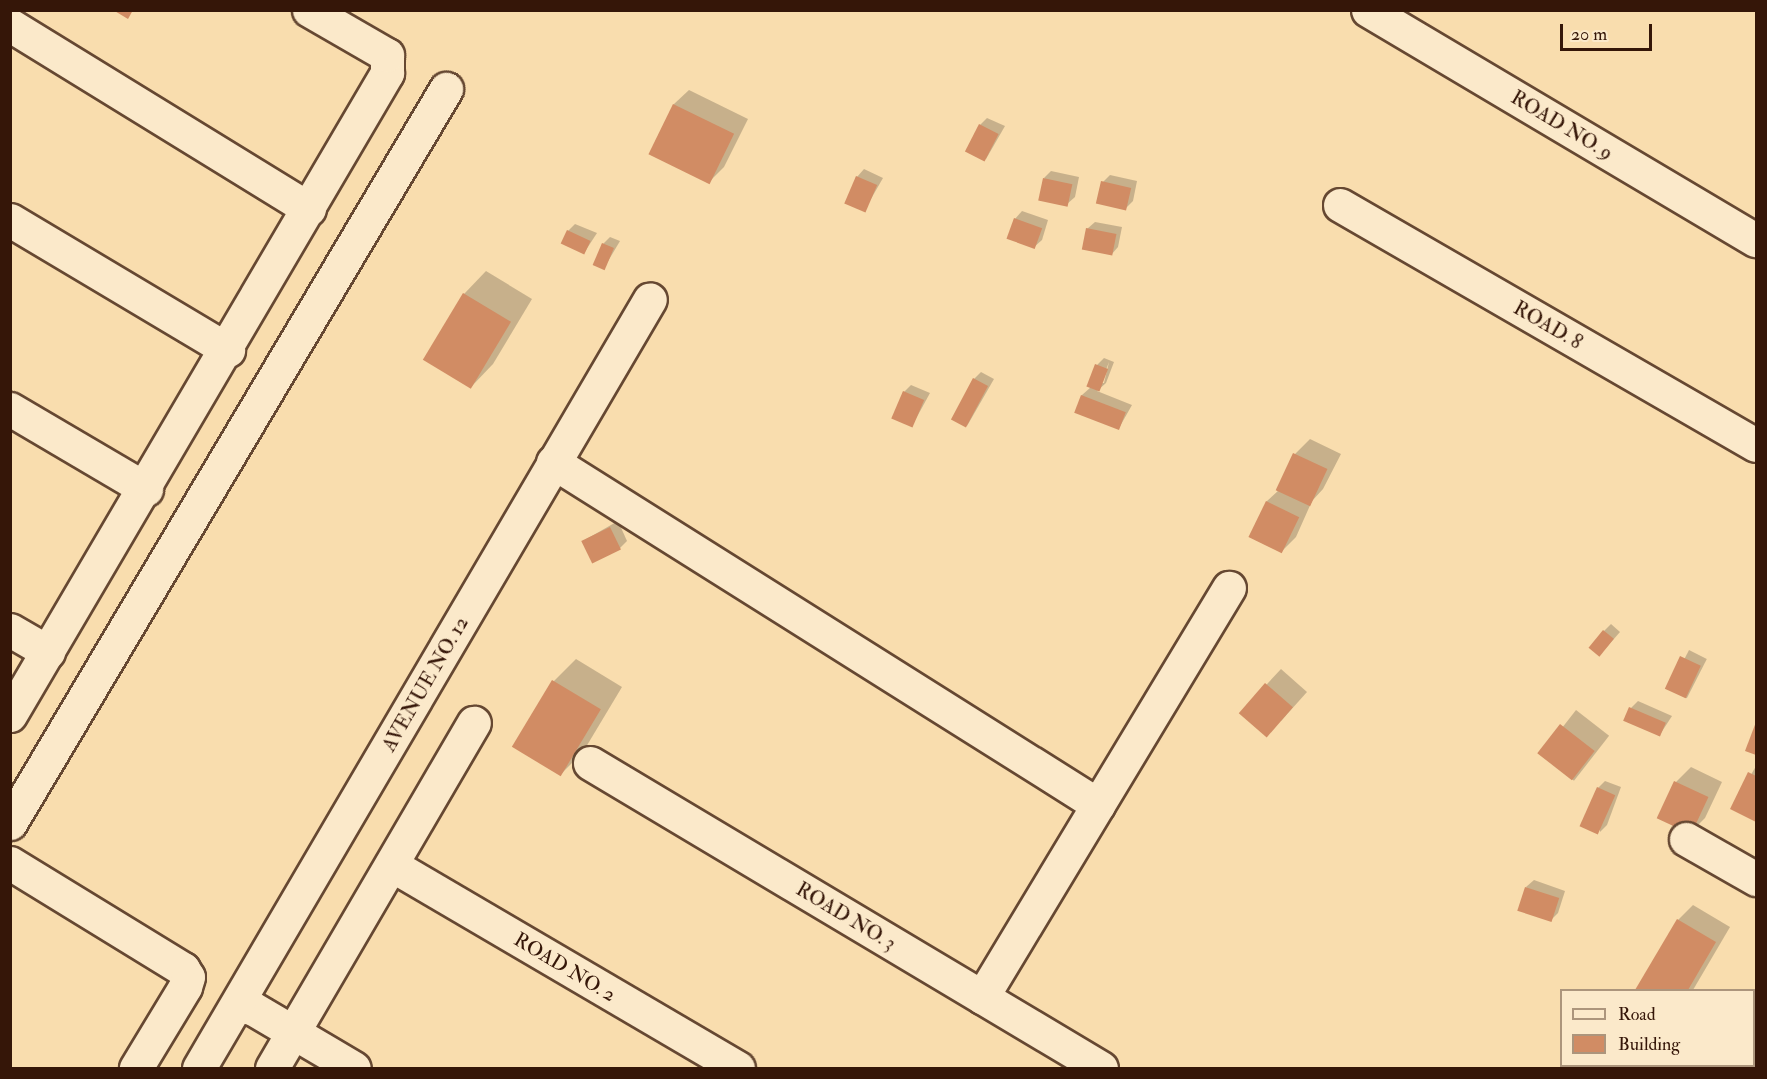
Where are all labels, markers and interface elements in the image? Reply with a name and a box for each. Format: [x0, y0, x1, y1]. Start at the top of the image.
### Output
scale bar [1563, 12, 1654, 50]
text: 20 m [1571, 23, 1607, 46]
street label: ROAD NO. 9 [1507, 85, 1617, 165]
street label: ROAD. 8 [1509, 296, 1587, 354]
street label: AVENUE NO. 12 [377, 612, 473, 756]
street label: ROAD NO. 3 [792, 877, 900, 955]
street label: ROAD NO. 2 [510, 927, 620, 1007]
legend [1560, 989, 1755, 1067]
text: Road [1618, 1003, 1656, 1026]
text: Building [1618, 1033, 1680, 1056]

